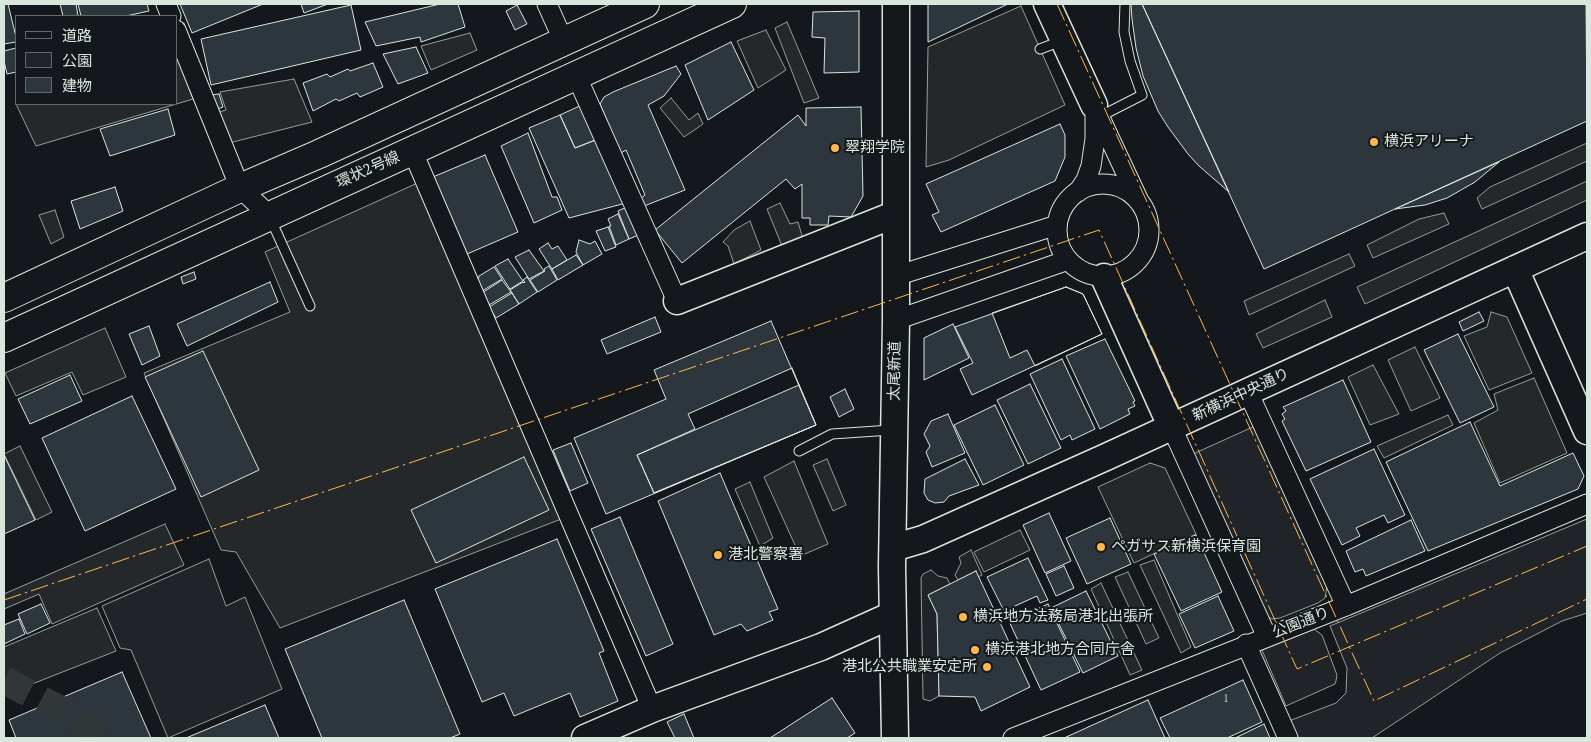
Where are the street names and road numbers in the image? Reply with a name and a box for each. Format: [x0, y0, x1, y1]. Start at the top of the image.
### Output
street label: 環状2号線 [333, 148, 403, 192]
street label: 太尾新道 [885, 341, 905, 401]
street label: 新横浜中央通り [1190, 365, 1292, 425]
street label: 公園通り [1270, 604, 1332, 642]

